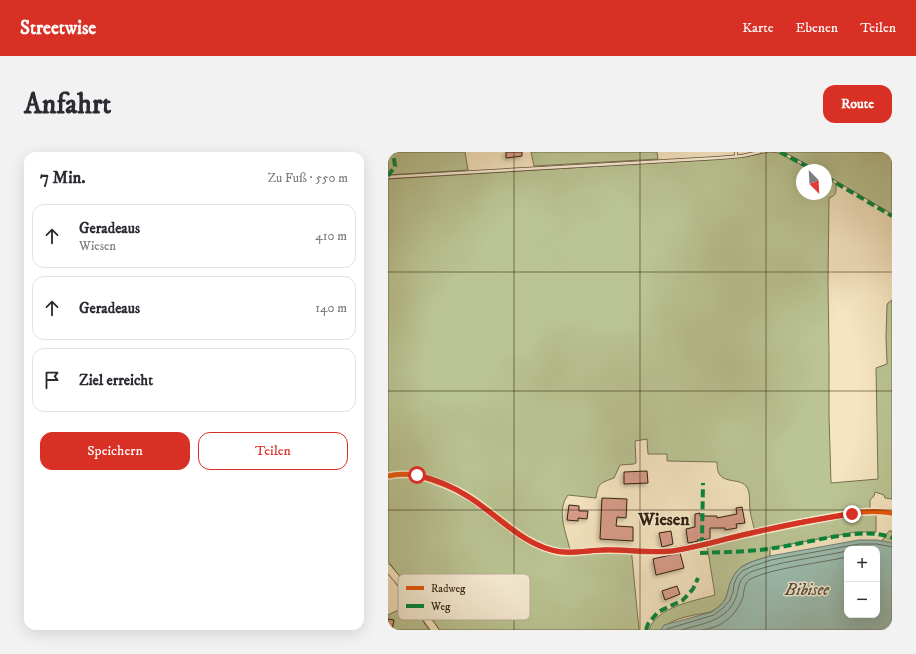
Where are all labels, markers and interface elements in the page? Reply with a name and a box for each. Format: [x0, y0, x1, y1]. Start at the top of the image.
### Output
text: Streetwise [20, 17, 96, 40]
text: Karte [742, 19, 773, 37]
text: Ebenen [795, 19, 838, 37]
text: Teilen [860, 19, 896, 37]
button: Route [823, 85, 892, 123]
text: Anfahrt [24, 87, 111, 122]
north arrow [796, 164, 832, 200]
text: 7 Min. [40, 167, 85, 189]
text: Zu Fuß · 550 m [268, 170, 348, 186]
text: Geradeaus [79, 219, 140, 238]
icon: ahead [41, 225, 63, 247]
text: 410 m [315, 228, 347, 244]
text: Wiesen [79, 238, 116, 254]
icon: ahead [41, 297, 63, 319]
text: Geradeaus [79, 299, 140, 318]
text: 140 m [315, 300, 347, 316]
icon: arrive [41, 369, 63, 391]
text: Ziel erreicht [79, 371, 153, 390]
button: Speichern [40, 432, 190, 470]
button: Teilen [198, 432, 348, 470]
route start [408, 466, 426, 484]
route end [843, 505, 861, 523]
district label: Wiesen [637, 509, 690, 531]
map controls [844, 546, 880, 618]
button: + [844, 546, 880, 582]
legend [398, 574, 530, 620]
water label: Bibisee [784, 579, 830, 601]
text: Radweg [431, 582, 466, 596]
button: − [844, 582, 880, 618]
text: Weg [430, 600, 451, 614]

